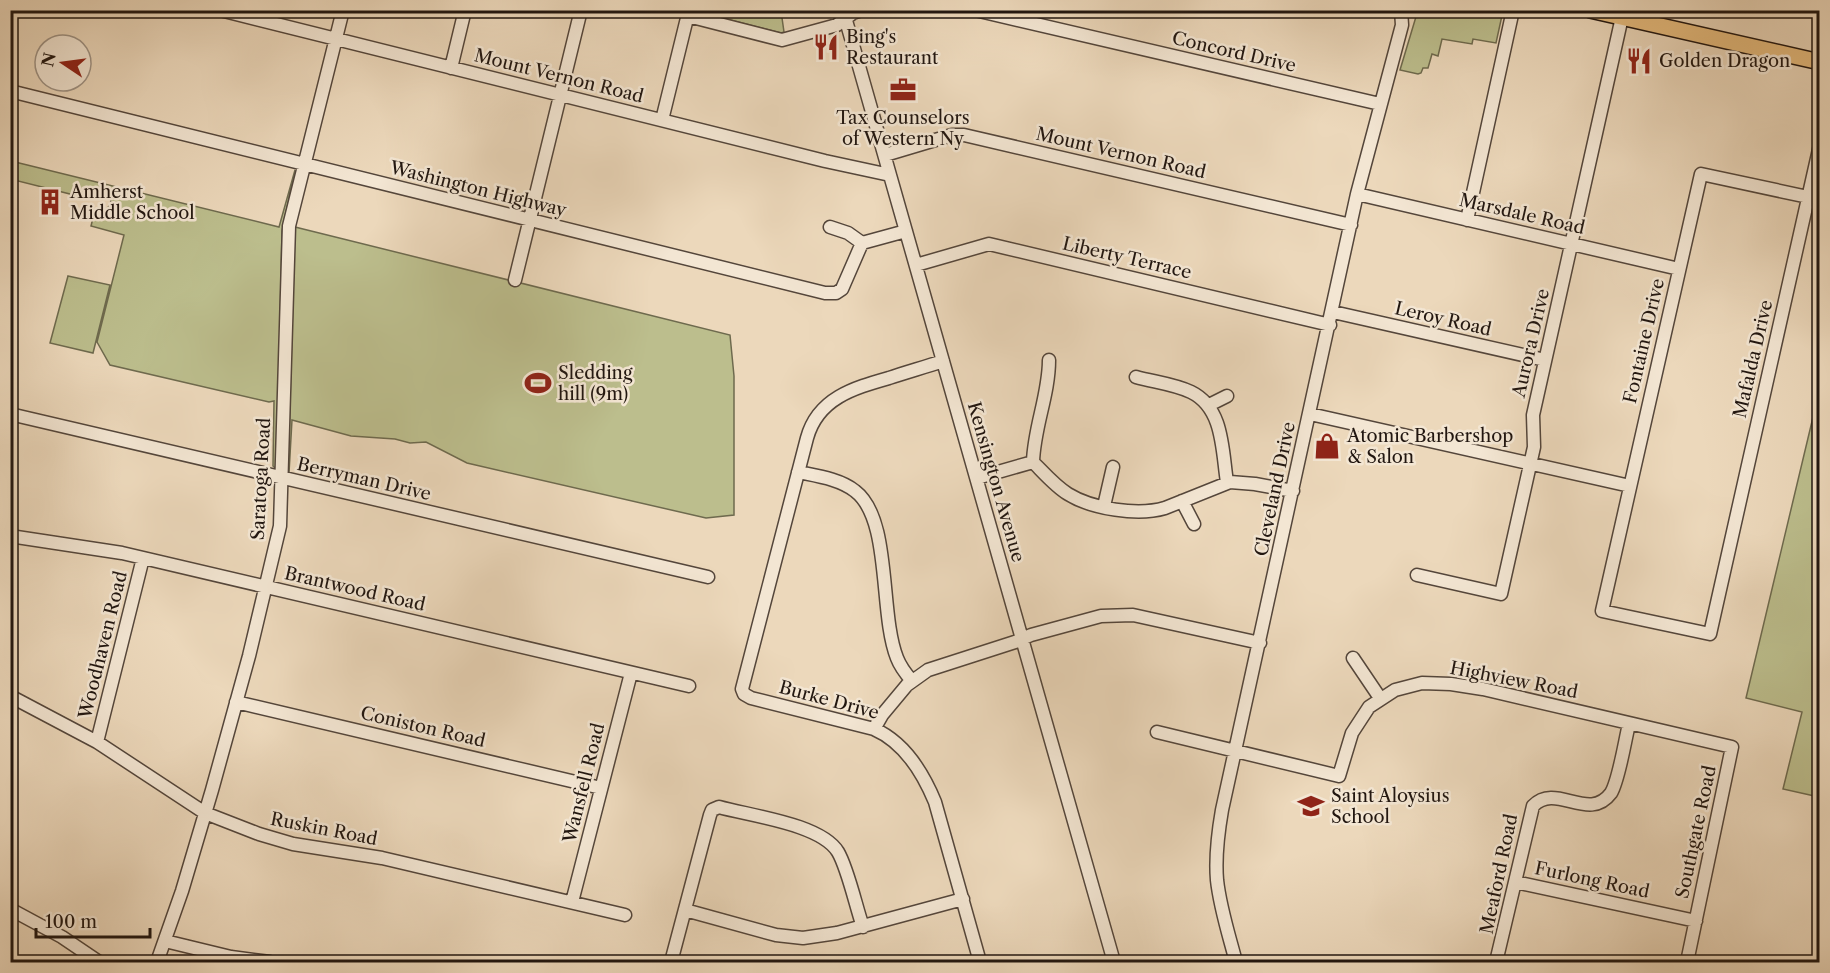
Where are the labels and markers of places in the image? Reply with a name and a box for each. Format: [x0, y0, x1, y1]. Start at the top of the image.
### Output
place label: Bing's Restaurant [846, 26, 939, 69]
restaurant icon: Bing's Restaurant [811, 32, 841, 62]
restaurant icon: Golden Dragon [1624, 46, 1654, 76]
place label: Golden Dragon [1659, 50, 1790, 72]
office icon: Tax Counselors of Western Ny [888, 75, 918, 105]
place label: Tax Counselors of Western Ny [836, 107, 970, 150]
place label: Amherst Middle School [69, 181, 195, 224]
building icon: Amherst Middle School [35, 187, 65, 217]
place label: Sledding hill (9m) [558, 362, 633, 405]
sports icon: Sledding hill (9m) [523, 368, 553, 398]
place label: Atomic Barbershop & Salon [1346, 425, 1513, 468]
shop icon: Atomic Barbershop & Salon [1312, 431, 1342, 461]
place label: Saint Aloysius School [1331, 785, 1450, 828]
school or university icon: Saint Aloysius School [1296, 791, 1326, 821]

